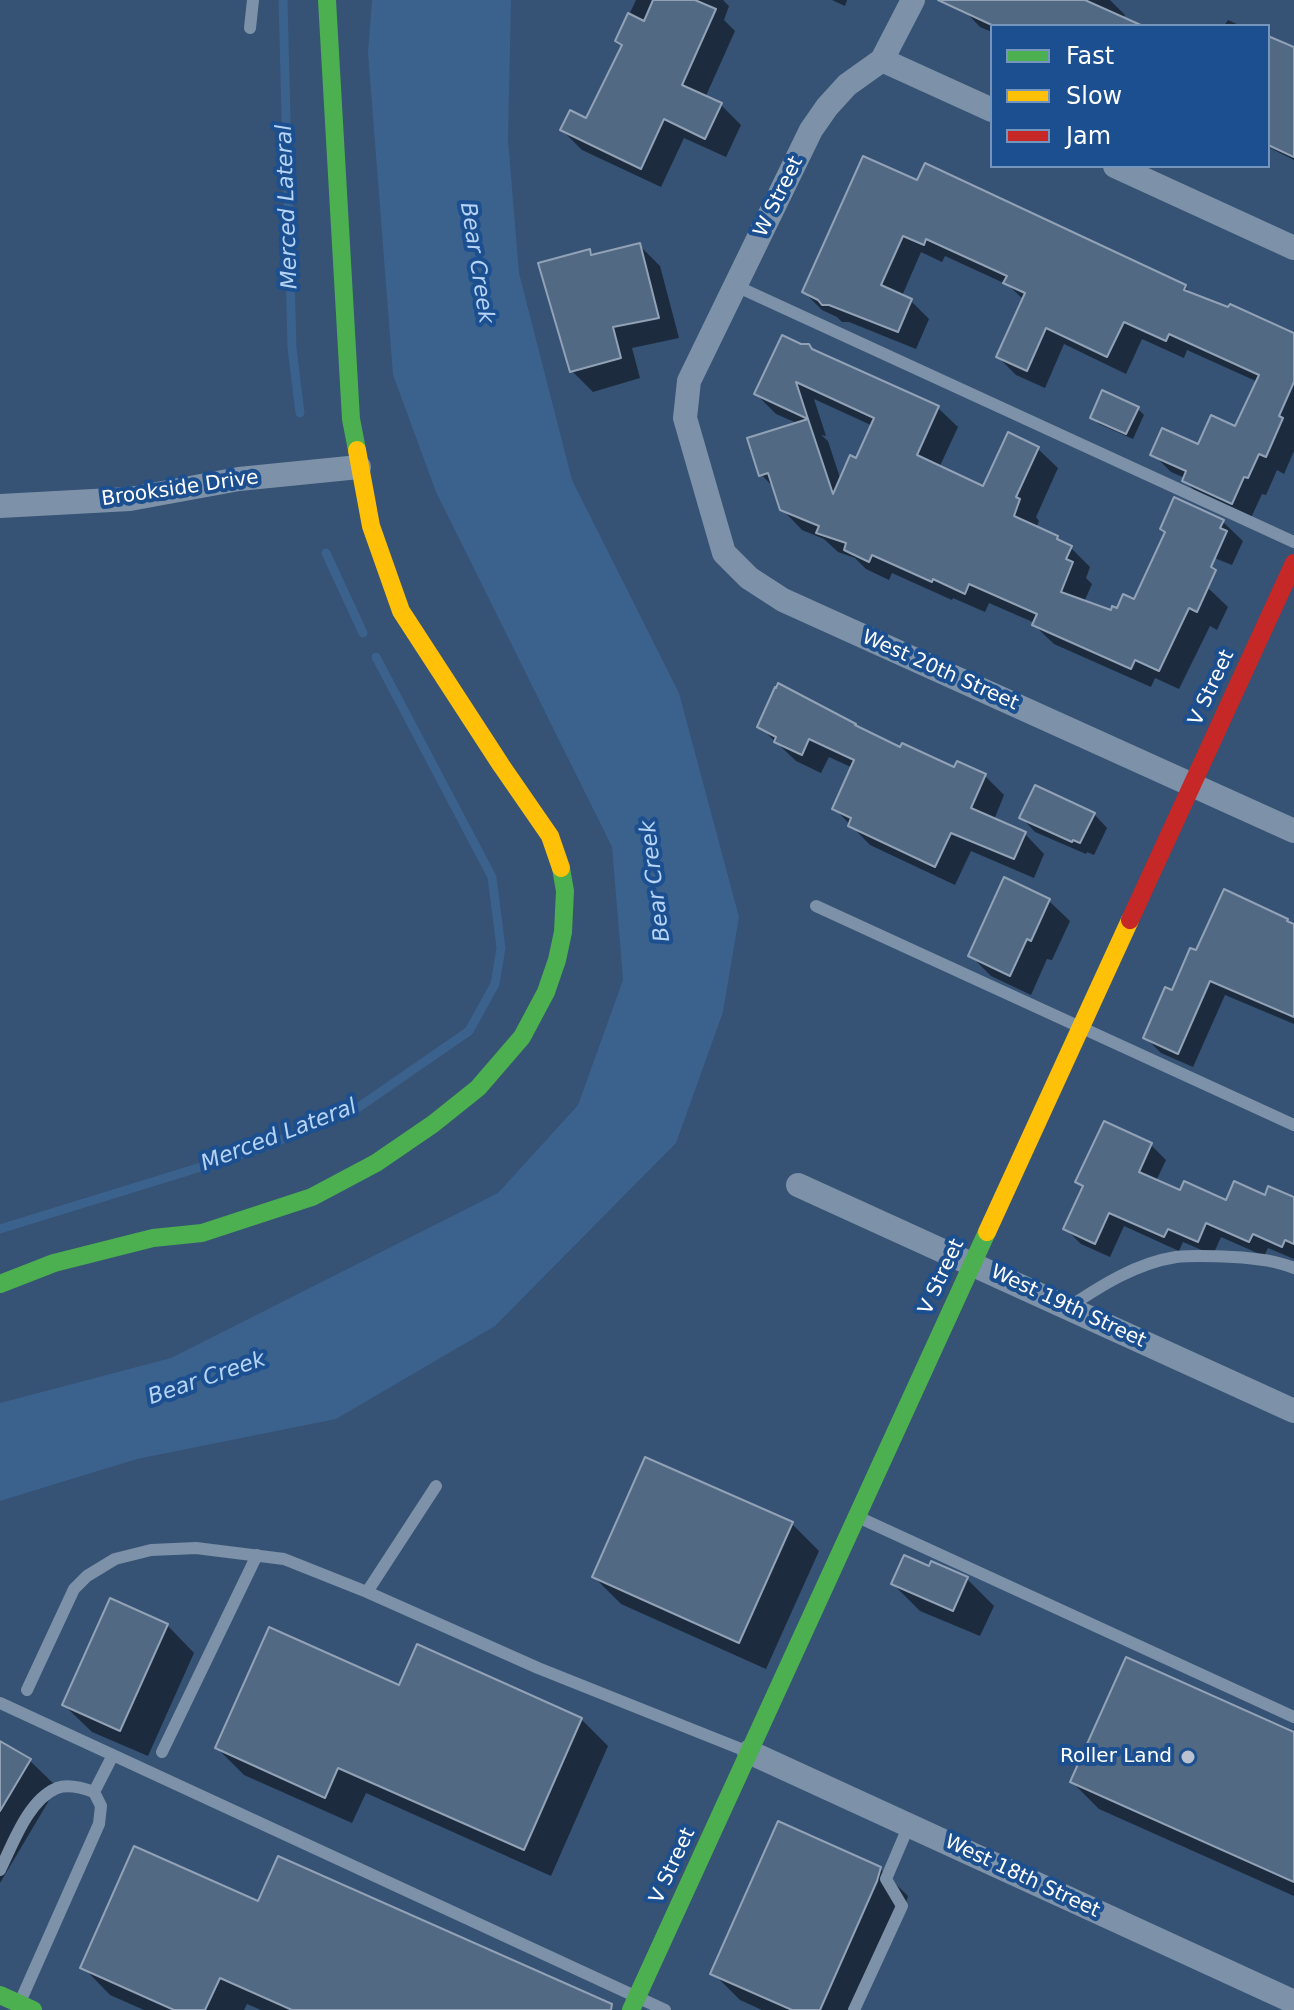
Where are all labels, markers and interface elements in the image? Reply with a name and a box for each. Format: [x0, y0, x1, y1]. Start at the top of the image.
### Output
legend [990, 24, 1270, 168]
text: Fast [1066, 42, 1114, 70]
text: Slow [1066, 82, 1122, 110]
text: Jam [1066, 122, 1111, 150]
water label: Merced Lateral [272, 124, 304, 290]
street label: W Street [749, 153, 809, 241]
water label: Bear Creek [453, 201, 499, 325]
street label: Brookside Drive [100, 466, 260, 512]
street label: West 20th Street [858, 626, 1022, 716]
street label: V Street [1184, 646, 1240, 730]
water label: Bear Creek [635, 819, 677, 943]
water label: Merced Lateral [197, 1094, 361, 1178]
street label: V Street [914, 1235, 970, 1319]
street label: West 19th Street [987, 1260, 1149, 1354]
water label: Bear Creek [145, 1347, 269, 1411]
place label: Roller Land [1060, 1745, 1172, 1769]
marker: Roller Land [1179, 1748, 1197, 1766]
street label: V Street [645, 1824, 701, 1908]
street label: West 18th Street [941, 1830, 1103, 1924]

